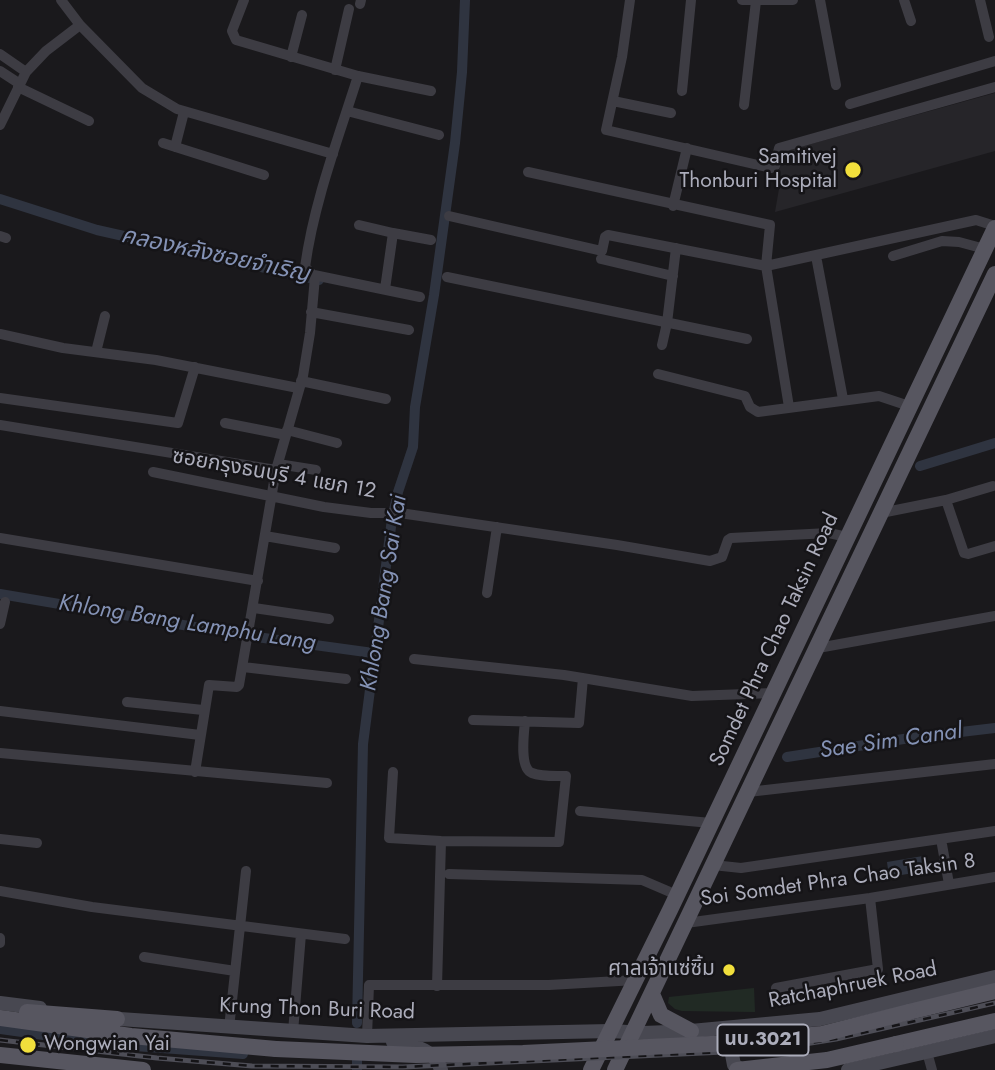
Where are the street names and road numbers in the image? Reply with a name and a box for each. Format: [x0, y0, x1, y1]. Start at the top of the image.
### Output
street label: ซอยกรุงธนบุรี 4 แยก 12 [170, 445, 378, 505]
street label: Somdet Phra Chao Taksin Road [705, 509, 845, 771]
street label: Soi Somdet Phra Chao Taksin 8 [699, 849, 977, 913]
street label: Ratchaphruek Road [767, 957, 939, 1015]
street label: Krung Thon Buri Road [219, 994, 415, 1026]
road number: นบ.3021 [718, 1024, 808, 1056]

